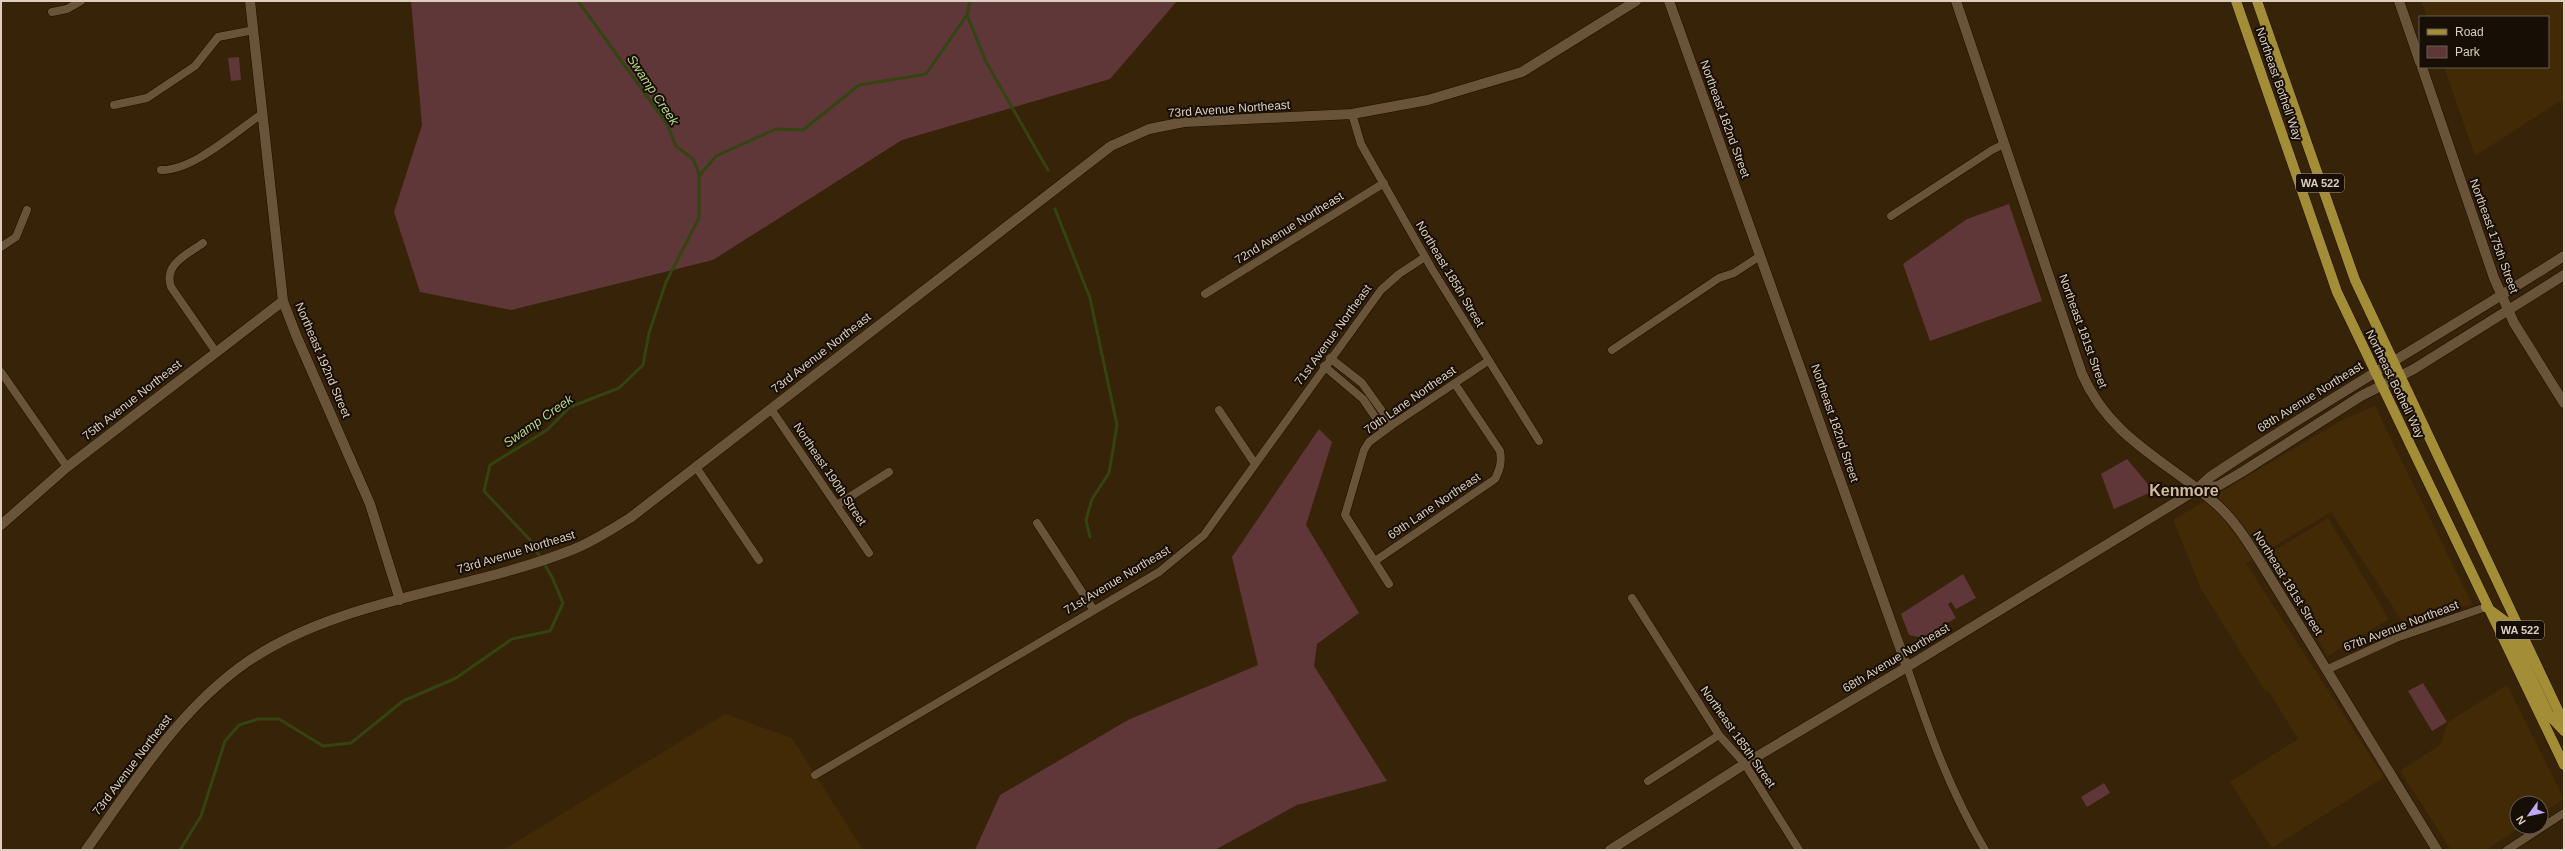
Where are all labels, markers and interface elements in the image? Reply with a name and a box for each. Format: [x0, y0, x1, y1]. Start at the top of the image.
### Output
legend [2419, 16, 2549, 68]
street label: Northeast Bothell Way [2253, 25, 2305, 143]
text: Road [2455, 25, 2484, 39]
text: Park [2455, 45, 2481, 59]
water label: Swamp Creek [624, 52, 683, 129]
street label: Northeast 182nd Street [1697, 58, 1753, 180]
street label: 73rd Avenue Northeast [1167, 98, 1291, 120]
road number: WA 522 [2296, 174, 2344, 192]
street label: Northeast 175th Street [2467, 177, 2521, 296]
street label: 72nd Avenue Northeast [1232, 189, 1346, 267]
street label: Northeast 185th Street [1413, 219, 1487, 330]
street label: Northeast 181st Street [2056, 272, 2110, 390]
street label: 71st Avenue Northeast [1292, 281, 1375, 388]
street label: Northeast 192nd Street [292, 300, 354, 420]
street label: 73rd Avenue Northeast [768, 309, 874, 396]
street label: Northeast Bothell Way [2363, 327, 2427, 441]
street label: 75th Avenue Northeast [80, 357, 185, 443]
street label: 68th Avenue Northeast [2255, 358, 2366, 435]
street label: Northeast 182nd Street [1808, 362, 1862, 485]
street label: 70th Lane Northeast [1361, 363, 1459, 437]
water label: Swamp Creek [500, 391, 577, 451]
street label: Northeast 190th Street [790, 420, 870, 529]
street label: 69th Lane Northeast [1385, 469, 1484, 542]
district label: Kenmore [2149, 482, 2219, 499]
street label: 73rd Avenue Northeast [455, 527, 577, 577]
street label: Northeast 181st Street [2250, 528, 2326, 638]
street label: 71st Avenue Northeast [1061, 542, 1173, 617]
street label: 67th Avenue Northeast [2342, 597, 2461, 654]
street label: 68th Avenue Northeast [1840, 620, 1952, 695]
road number: WA 522 [2496, 621, 2544, 639]
street label: Northeast 185th Street [1698, 684, 1779, 791]
street label: 73rd Avenue Northeast [90, 711, 175, 818]
north arrow [2509, 795, 2549, 835]
text: N [2513, 814, 2528, 827]

